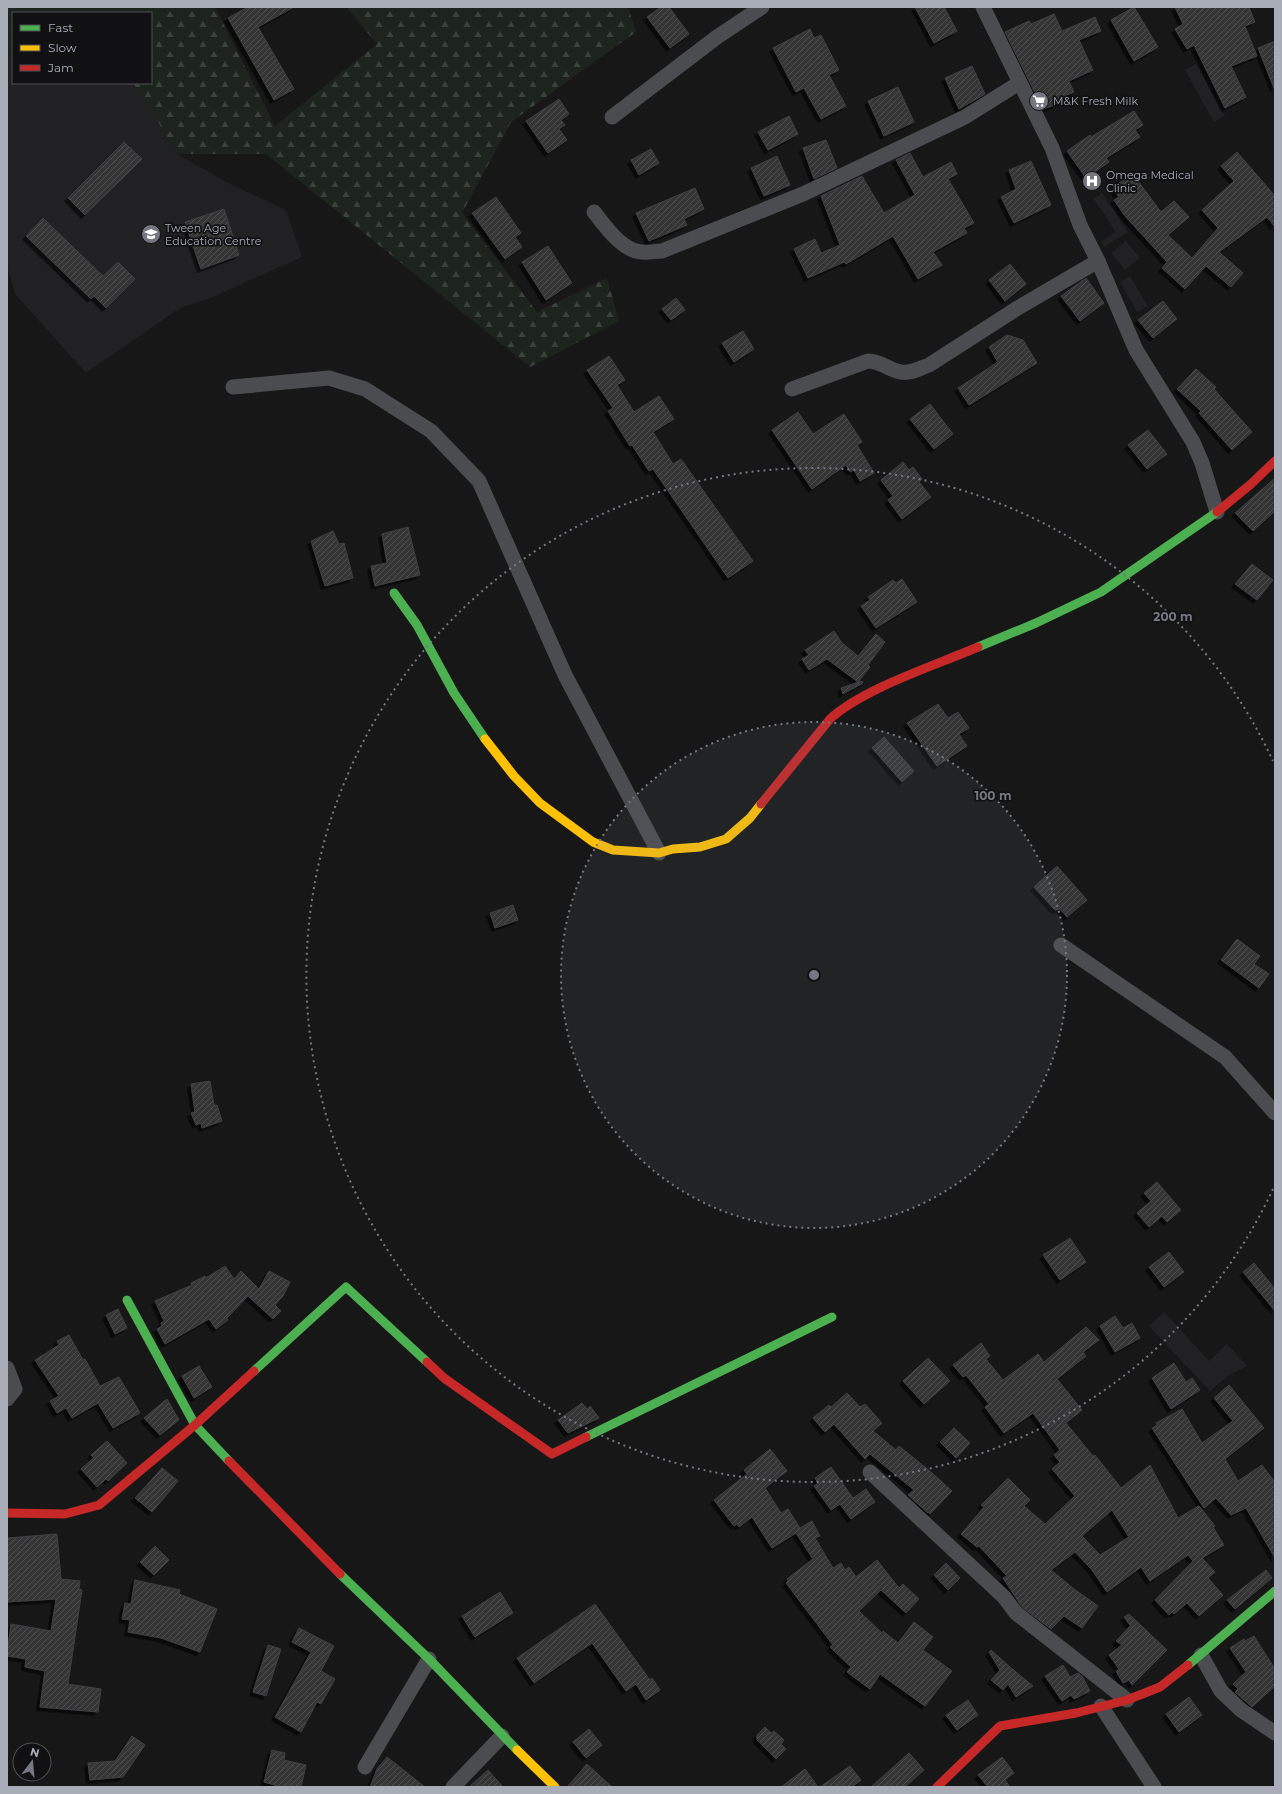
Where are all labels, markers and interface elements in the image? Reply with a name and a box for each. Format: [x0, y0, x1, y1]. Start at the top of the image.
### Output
legend [12, 12, 152, 84]
text: Fast [48, 20, 73, 35]
text: Slow [48, 40, 77, 55]
text: Jam [47, 60, 74, 75]
supermarket icon: M&K Fresh Milk [1028, 90, 1050, 112]
place label: M&K Fresh Milk [1053, 94, 1138, 108]
place label: Omega Medical Clinic [1106, 168, 1194, 195]
hospital icon: Omega Medical Clinic [1081, 170, 1103, 192]
place label: Tween Age Education Centre [165, 221, 262, 248]
school or university icon: Tween Age Education Centre [140, 223, 162, 245]
text: 200 m [1153, 609, 1193, 624]
text: 100 m [975, 788, 1011, 803]
centre of rings [807, 968, 821, 982]
north arrow [12, 1742, 52, 1782]
text: N [29, 1744, 41, 1760]

